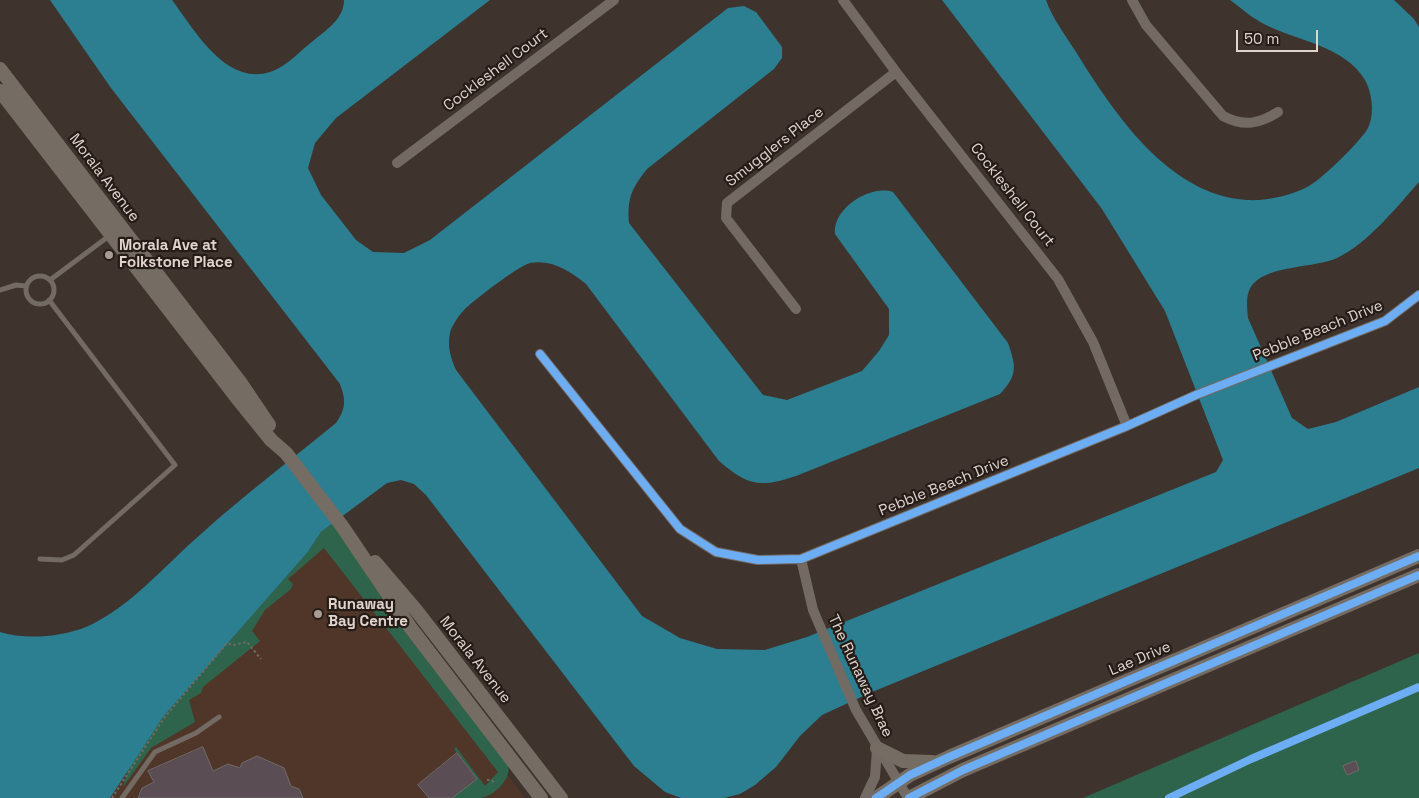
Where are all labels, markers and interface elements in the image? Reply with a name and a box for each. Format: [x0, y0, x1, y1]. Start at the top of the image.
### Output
scale bar [1239, 20, 1322, 52]
street label: Cockleshell Court [440, 25, 552, 115]
text: 50 m [1244, 29, 1279, 48]
street label: Smugglers Place [722, 103, 828, 191]
street label: Morala Avenue [65, 130, 143, 226]
street label: Cockleshell Court [966, 140, 1058, 250]
place label: Morala Ave at Folkstone Place [119, 237, 233, 272]
marker: Morala Ave at Folkstone Place [103, 249, 115, 261]
street label: Pebble Beach Drive [1250, 297, 1386, 365]
street label: Pebble Beach Drive [876, 452, 1012, 520]
place label: Runaway Bay Centre [328, 596, 408, 631]
marker: Runaway Bay Centre [312, 608, 324, 620]
street label: The Runaway Brae [824, 612, 896, 740]
street label: Morala Avenue [435, 613, 515, 707]
street label: Lae Drive [1106, 638, 1174, 680]

